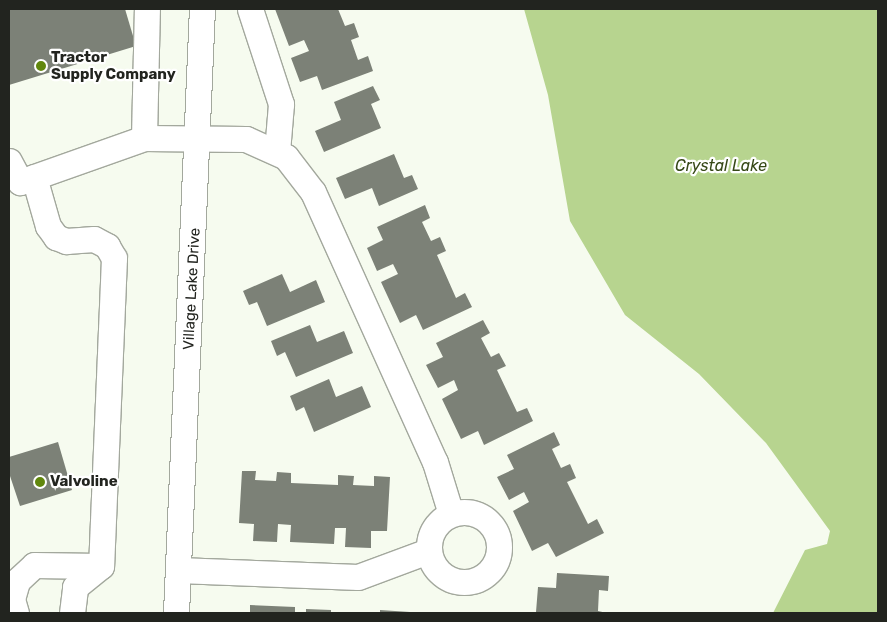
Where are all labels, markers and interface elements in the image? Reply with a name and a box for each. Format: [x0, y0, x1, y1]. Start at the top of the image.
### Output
place label: Tractor Supply Company [51, 48, 176, 83]
marker: Tractor Supply Company [35, 60, 47, 72]
water label: Crystal Lake [675, 156, 767, 176]
street label: Village Lake Drive [180, 227, 204, 351]
place label: Valvoline [50, 473, 118, 491]
marker: Valvoline [34, 476, 46, 488]

